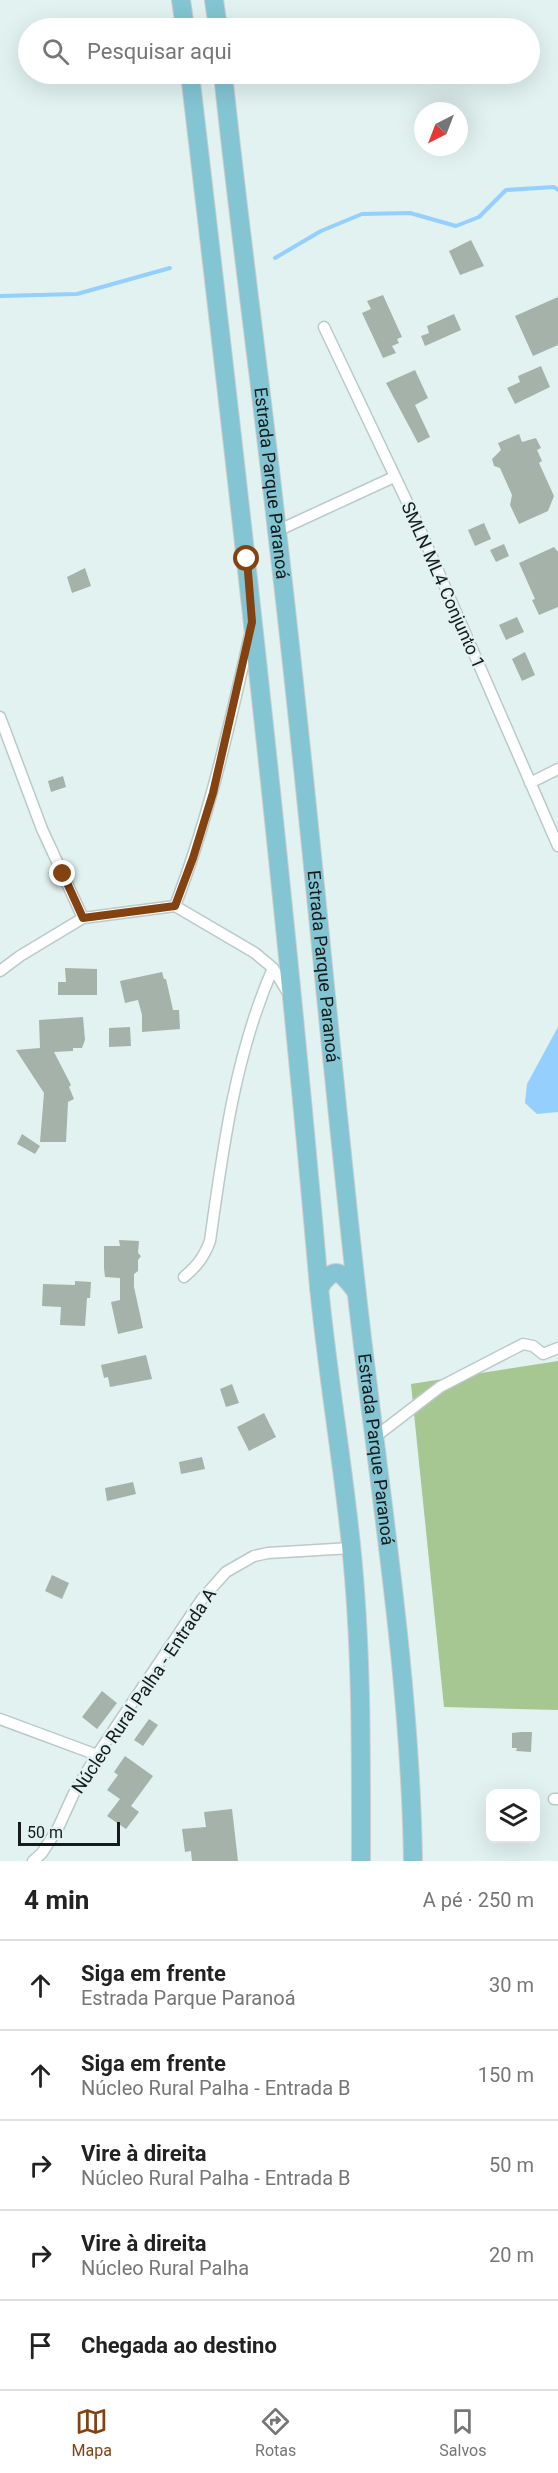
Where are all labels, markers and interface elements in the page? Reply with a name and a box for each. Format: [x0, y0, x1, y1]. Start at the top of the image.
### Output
search box [18, 18, 540, 84]
icon: search [39, 35, 72, 68]
text: Pesquisar aqui [87, 39, 232, 64]
north arrow [414, 102, 468, 156]
street label: Estrada Parque Paranoá [250, 386, 294, 580]
street label: SMLN ML4 Conjunto 1 [397, 498, 490, 671]
route start [233, 545, 259, 571]
route end [49, 860, 75, 886]
street label: Estrada Parque Paranoá [304, 869, 344, 1063]
street label: Estrada Parque Paranoá [354, 1352, 399, 1547]
street label: Núcleo Rural Palha - Entrada A [67, 1584, 220, 1797]
map controls [486, 1789, 540, 1843]
button: layers [486, 1789, 540, 1843]
scale bar [18, 1819, 120, 1846]
text: 50 m [27, 1823, 63, 1842]
text: 4 min [24, 1885, 89, 1915]
text: A pé · 250 m [423, 1888, 534, 1912]
text: Siga em frente [81, 1961, 226, 1986]
icon: ahead [24, 1969, 57, 2002]
text: 30 m [489, 1973, 534, 1997]
text: Estrada Parque Paranoá [81, 1986, 296, 2010]
text: Siga em frente [81, 2051, 226, 2076]
icon: ahead [24, 2059, 57, 2092]
text: 150 m [478, 2063, 534, 2087]
text: Núcleo Rural Palha - Entrada B [81, 2076, 350, 2100]
text: Vire à direita [81, 2141, 207, 2166]
icon: right [24, 2149, 57, 2182]
text: 50 m [489, 2153, 534, 2177]
text: Núcleo Rural Palha - Entrada B [81, 2166, 350, 2190]
text: Vire à direita [81, 2231, 207, 2256]
icon: right [24, 2239, 57, 2272]
text: 20 m [489, 2243, 534, 2267]
text: Núcleo Rural Palha [81, 2256, 249, 2280]
icon: arrive [24, 2329, 57, 2362]
text: Chegada ao destino [81, 2333, 277, 2358]
tab: Mapa [72, 2405, 112, 2460]
tab: Rotas [255, 2405, 296, 2460]
tab: Salvos [439, 2405, 486, 2460]

